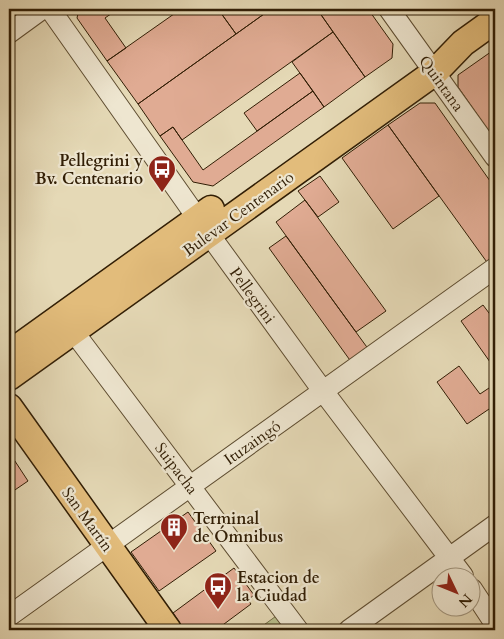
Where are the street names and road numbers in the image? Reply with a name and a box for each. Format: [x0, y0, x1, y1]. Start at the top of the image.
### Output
street label: Quintana [413, 51, 469, 116]
street label: Bulevar Centenario [179, 166, 299, 262]
street label: Pellegrini [224, 263, 280, 329]
street label: Ituzaingó [220, 415, 286, 470]
street label: Suipacha [149, 438, 203, 499]
street label: San Martín [56, 483, 118, 556]

